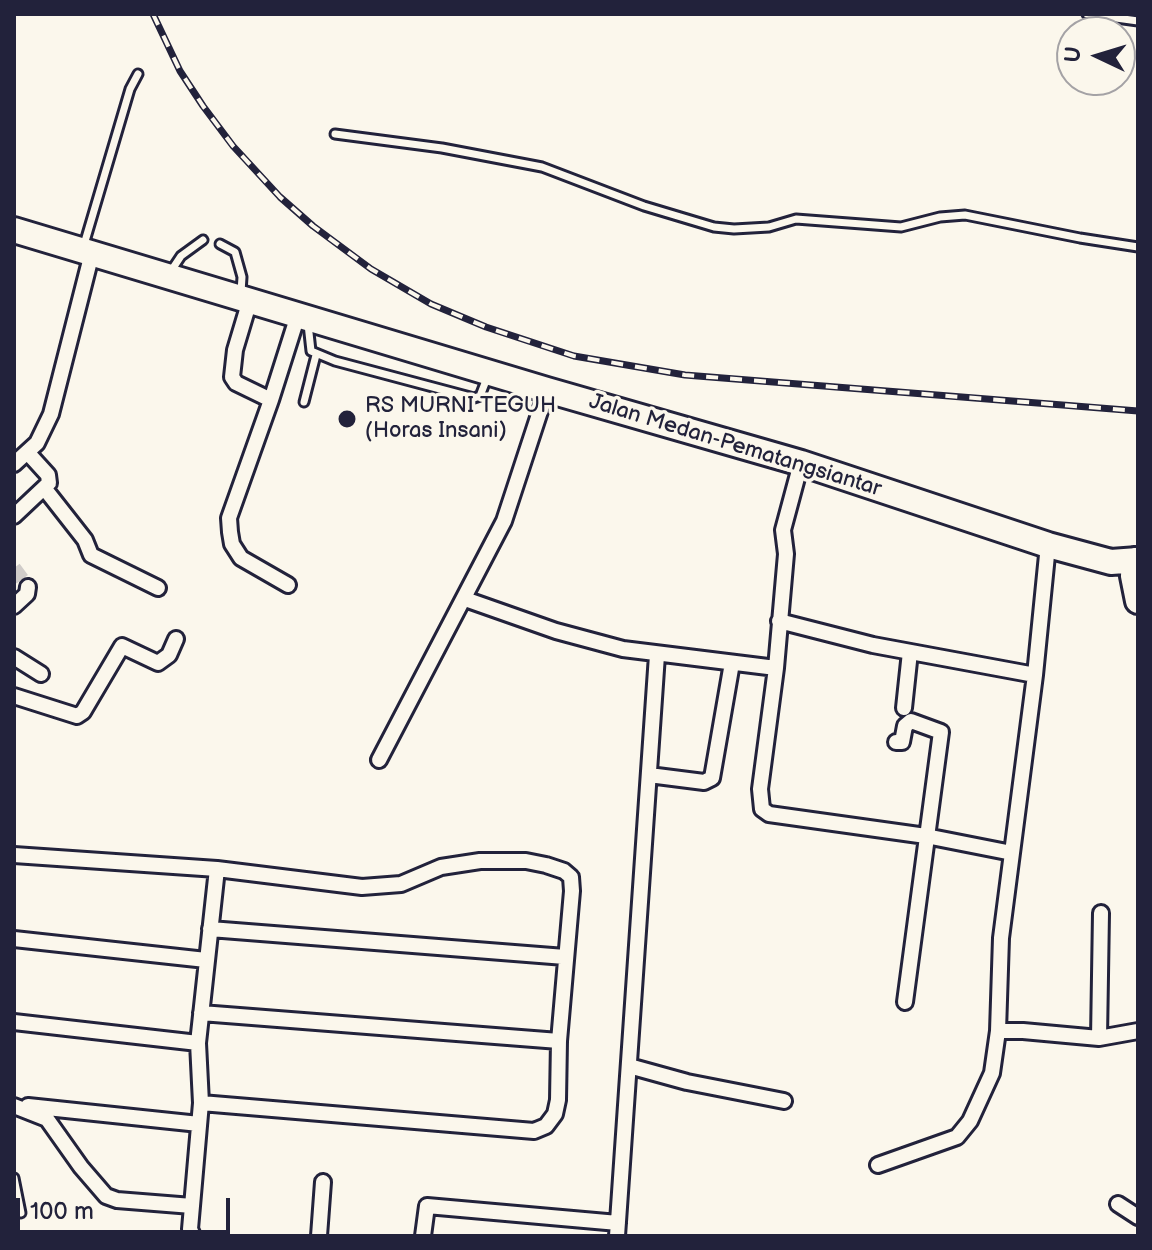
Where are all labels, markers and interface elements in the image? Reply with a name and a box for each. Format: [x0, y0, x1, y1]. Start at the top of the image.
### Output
north arrow [1056, 16, 1136, 96]
text: U [1060, 46, 1088, 63]
street label: Jalan Medan-Pematangsiantar [586, 389, 884, 503]
place label: RS MURNI TEGUH (Horas Insani) [365, 393, 556, 444]
marker: RS MURNI TEGUH (Horas Insani) [336, 408, 358, 430]
scale bar [20, 1182, 234, 1232]
text: 100 m [30, 1197, 94, 1226]

